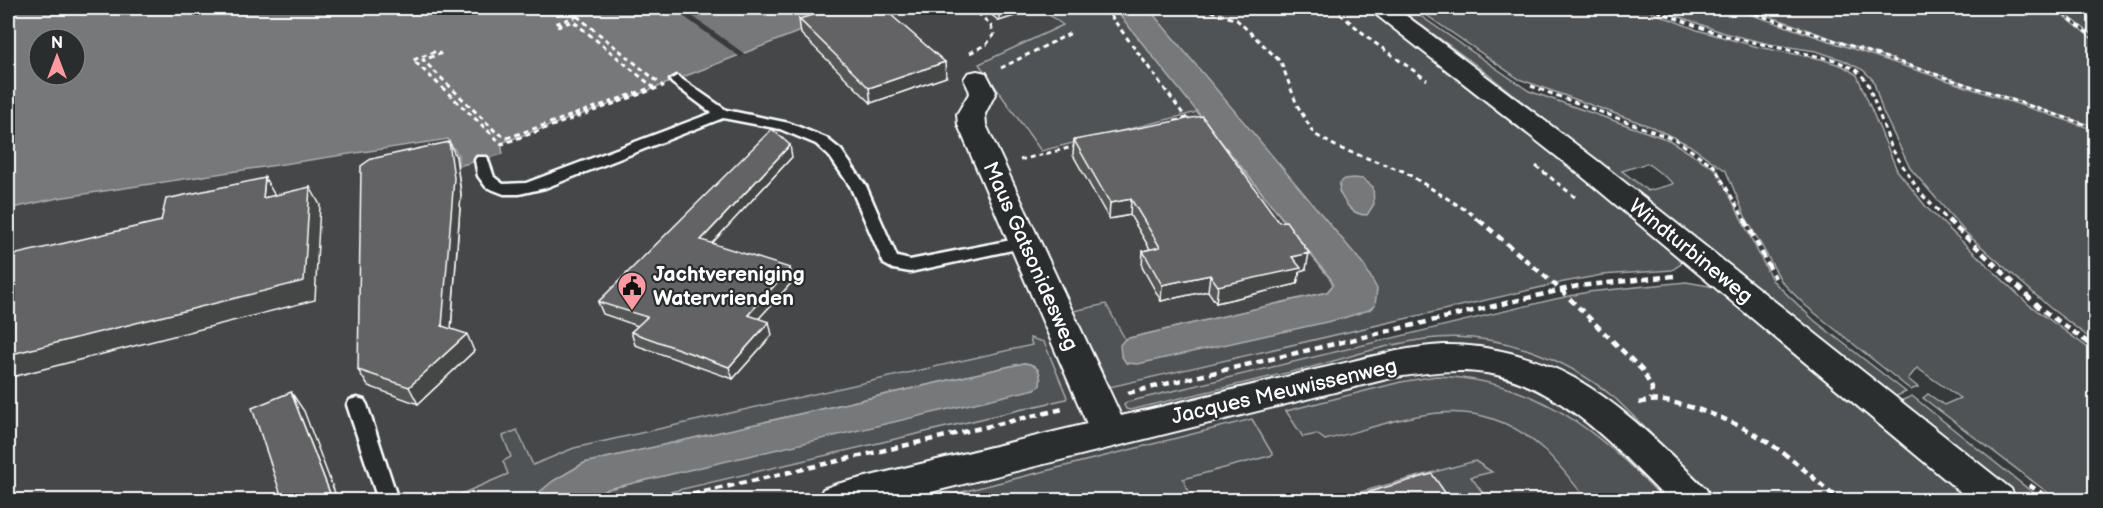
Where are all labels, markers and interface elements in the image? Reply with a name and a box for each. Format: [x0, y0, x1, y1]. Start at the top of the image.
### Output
north arrow [27, 27, 87, 87]
text: N [51, 34, 63, 53]
street label: Maus Gatsonidesweg [978, 158, 1083, 354]
street label: Windturbineweg [1624, 194, 1758, 309]
place label: Jachtvereniging Watervrienden [653, 262, 805, 311]
public building icon: Jachtvereniging Watervrienden [616, 270, 648, 312]
street label: Jacques Meuwissenweg [1169, 353, 1399, 430]

